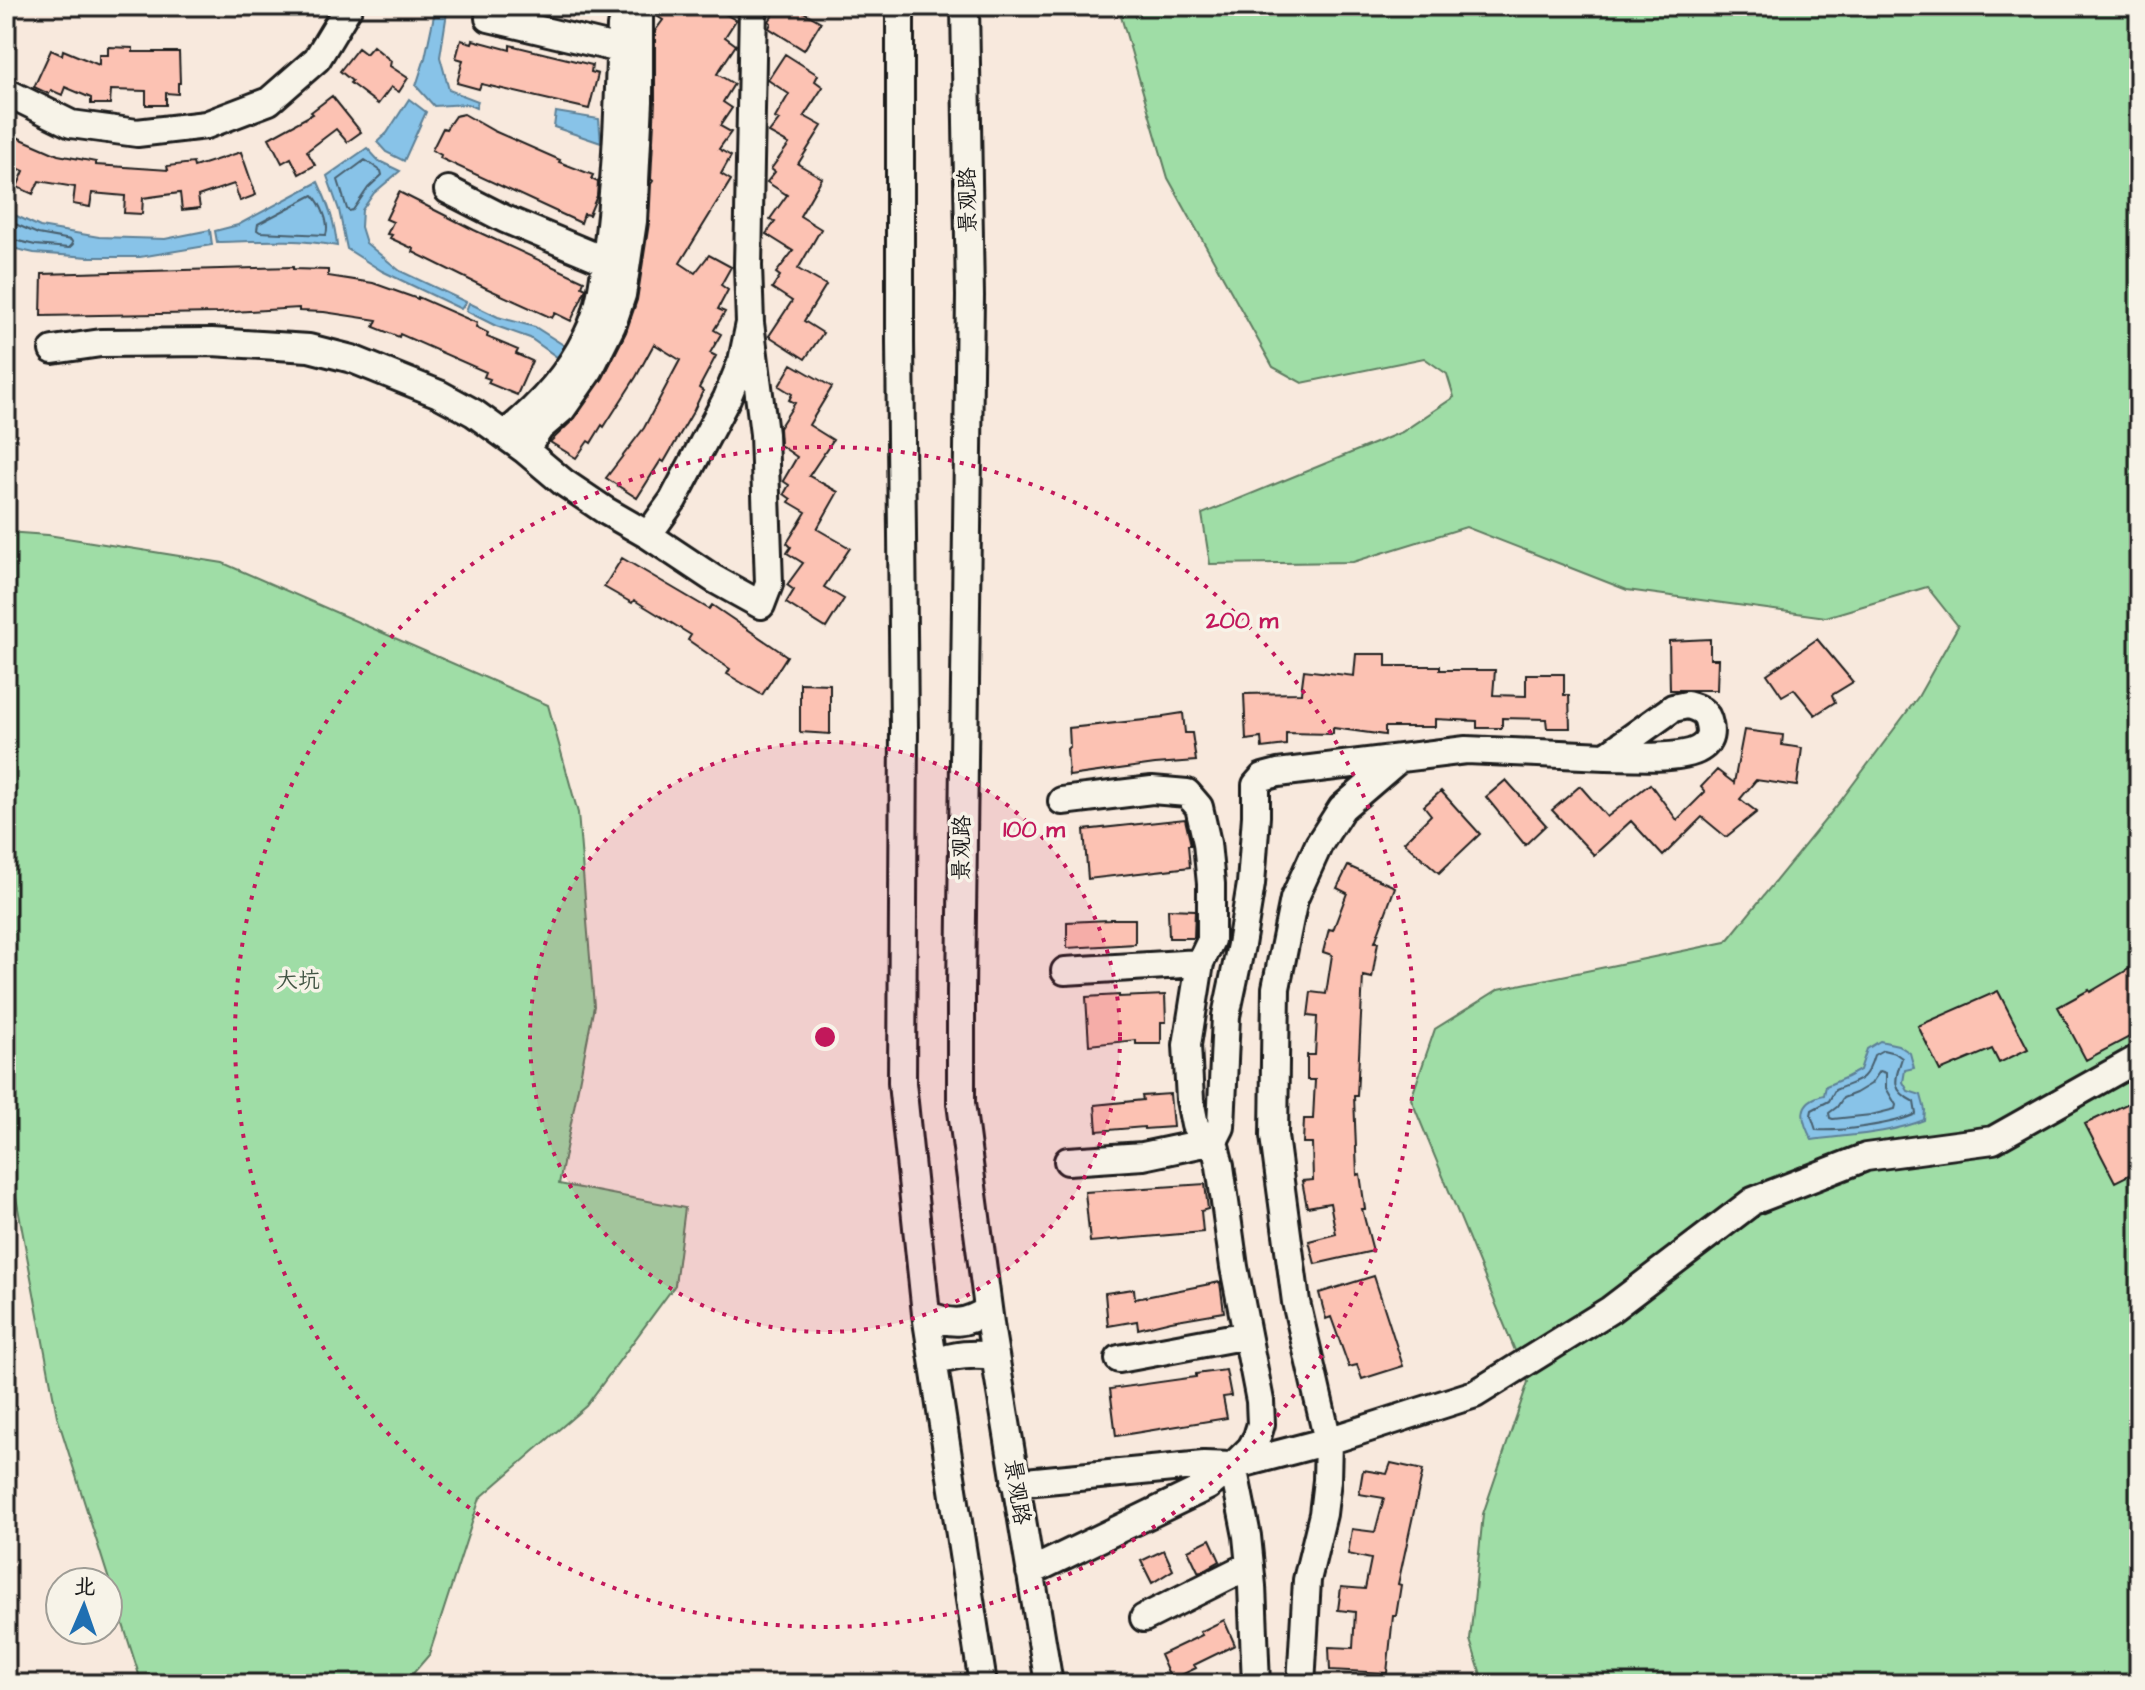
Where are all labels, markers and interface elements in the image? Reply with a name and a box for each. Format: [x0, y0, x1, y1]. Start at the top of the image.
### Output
street label: 景观路 [952, 167, 984, 233]
text: 200 m [1205, 604, 1278, 638]
text: 100 m [1003, 813, 1065, 847]
street label: 景观路 [946, 815, 978, 881]
park label: 大坑 [276, 965, 320, 996]
centre of rings [811, 1023, 839, 1051]
street label: 景观路 [997, 1457, 1037, 1527]
north arrow [44, 1566, 124, 1646]
text: 北 [73, 1572, 96, 1603]

